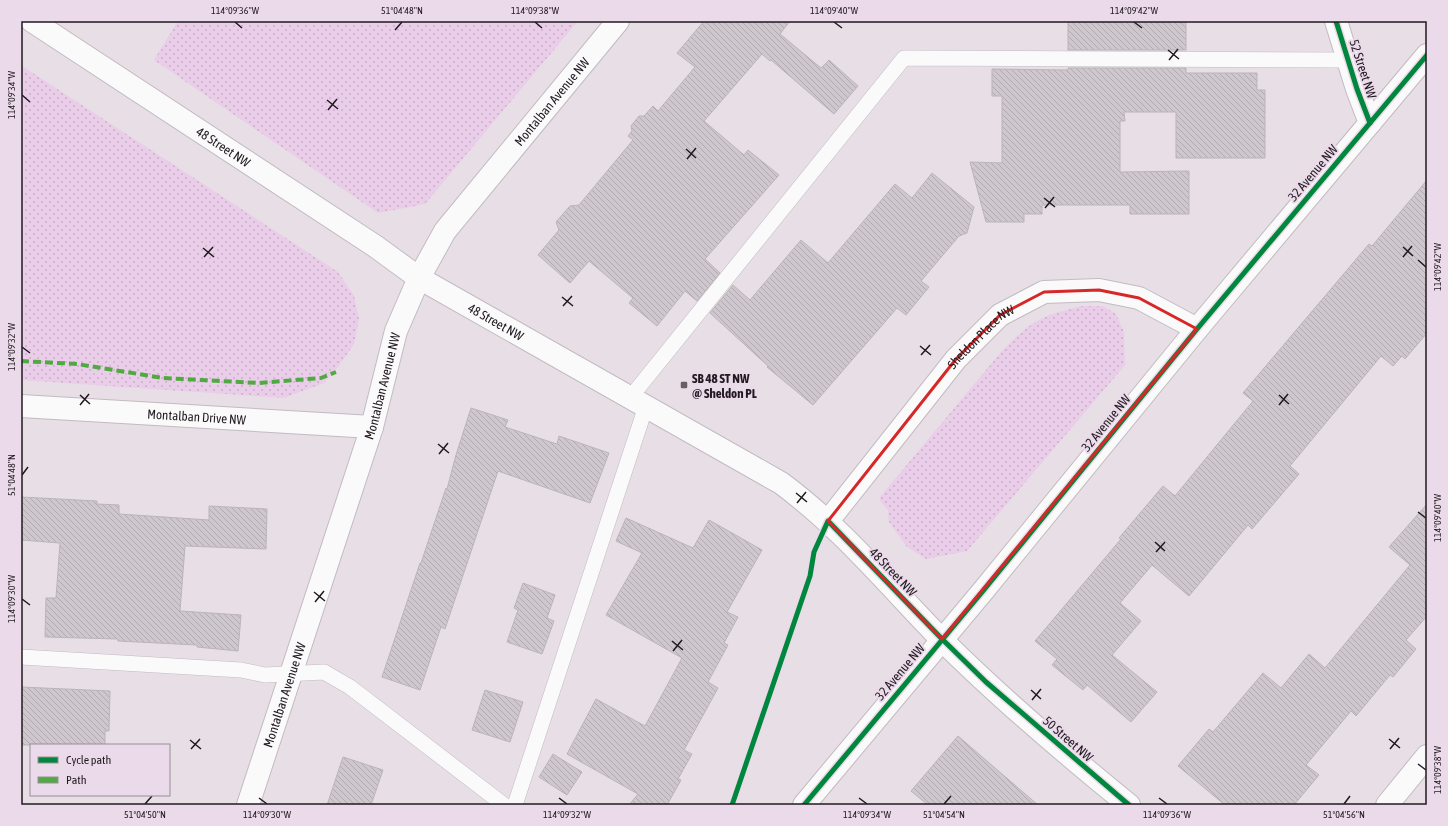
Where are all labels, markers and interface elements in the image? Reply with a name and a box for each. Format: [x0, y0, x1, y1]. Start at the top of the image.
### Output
text: 114°09'36"W [211, 5, 260, 16]
text: 51°04'48"N [381, 5, 423, 16]
text: 114°09'38"W [511, 5, 560, 16]
text: 114°09'40"W [810, 5, 859, 16]
text: 114°09'42"W [1110, 5, 1159, 16]
street label: 52 Street NW [1346, 37, 1380, 101]
street label: Montalban Avenue NW [511, 54, 593, 149]
text: 114°09'34"W [6, 70, 17, 119]
street label: 48 Street NW [194, 123, 254, 170]
street label: 32 Avenue NW [1285, 141, 1341, 204]
text: 114°09'42"W [1432, 242, 1443, 291]
street label: 48 Street NW [465, 300, 527, 344]
street label: Sheldon Place NW [944, 301, 1017, 371]
text: 114°09'32"W [6, 322, 17, 371]
street label: Montalban Avenue NW [361, 331, 403, 441]
place label: SB 48 ST NW @ Sheldon PL [692, 371, 757, 401]
marker: SB 48 ST NW @ Sheldon PL [679, 380, 689, 390]
street label: 32 Avenue NW [1078, 391, 1134, 454]
street label: Montalban Drive NW [147, 406, 247, 427]
text: 51°04'48"N [6, 454, 17, 496]
text: 114°09'40"W [1432, 493, 1443, 542]
street label: 48 Street NW [866, 545, 920, 600]
text: 114°09'30"W [6, 574, 17, 623]
street label: Montalban Avenue NW [260, 640, 309, 749]
street label: 32 Avenue NW [872, 640, 928, 703]
street label: 50 Street NW [1040, 713, 1097, 765]
legend [30, 744, 170, 796]
text: 114°09'38"W [1432, 745, 1443, 794]
text: Cycle path [66, 753, 111, 767]
text: Path [66, 773, 87, 787]
text: 51°04'50"N [124, 809, 166, 820]
text: 114°09'30"W [243, 809, 292, 820]
text: 114°09'32"W [543, 809, 592, 820]
text: 114°09'34"W [843, 809, 892, 820]
text: 51°04'54"N [923, 809, 965, 820]
text: 114°09'36"W [1143, 809, 1192, 820]
text: 51°04'56"N [1323, 809, 1365, 820]

